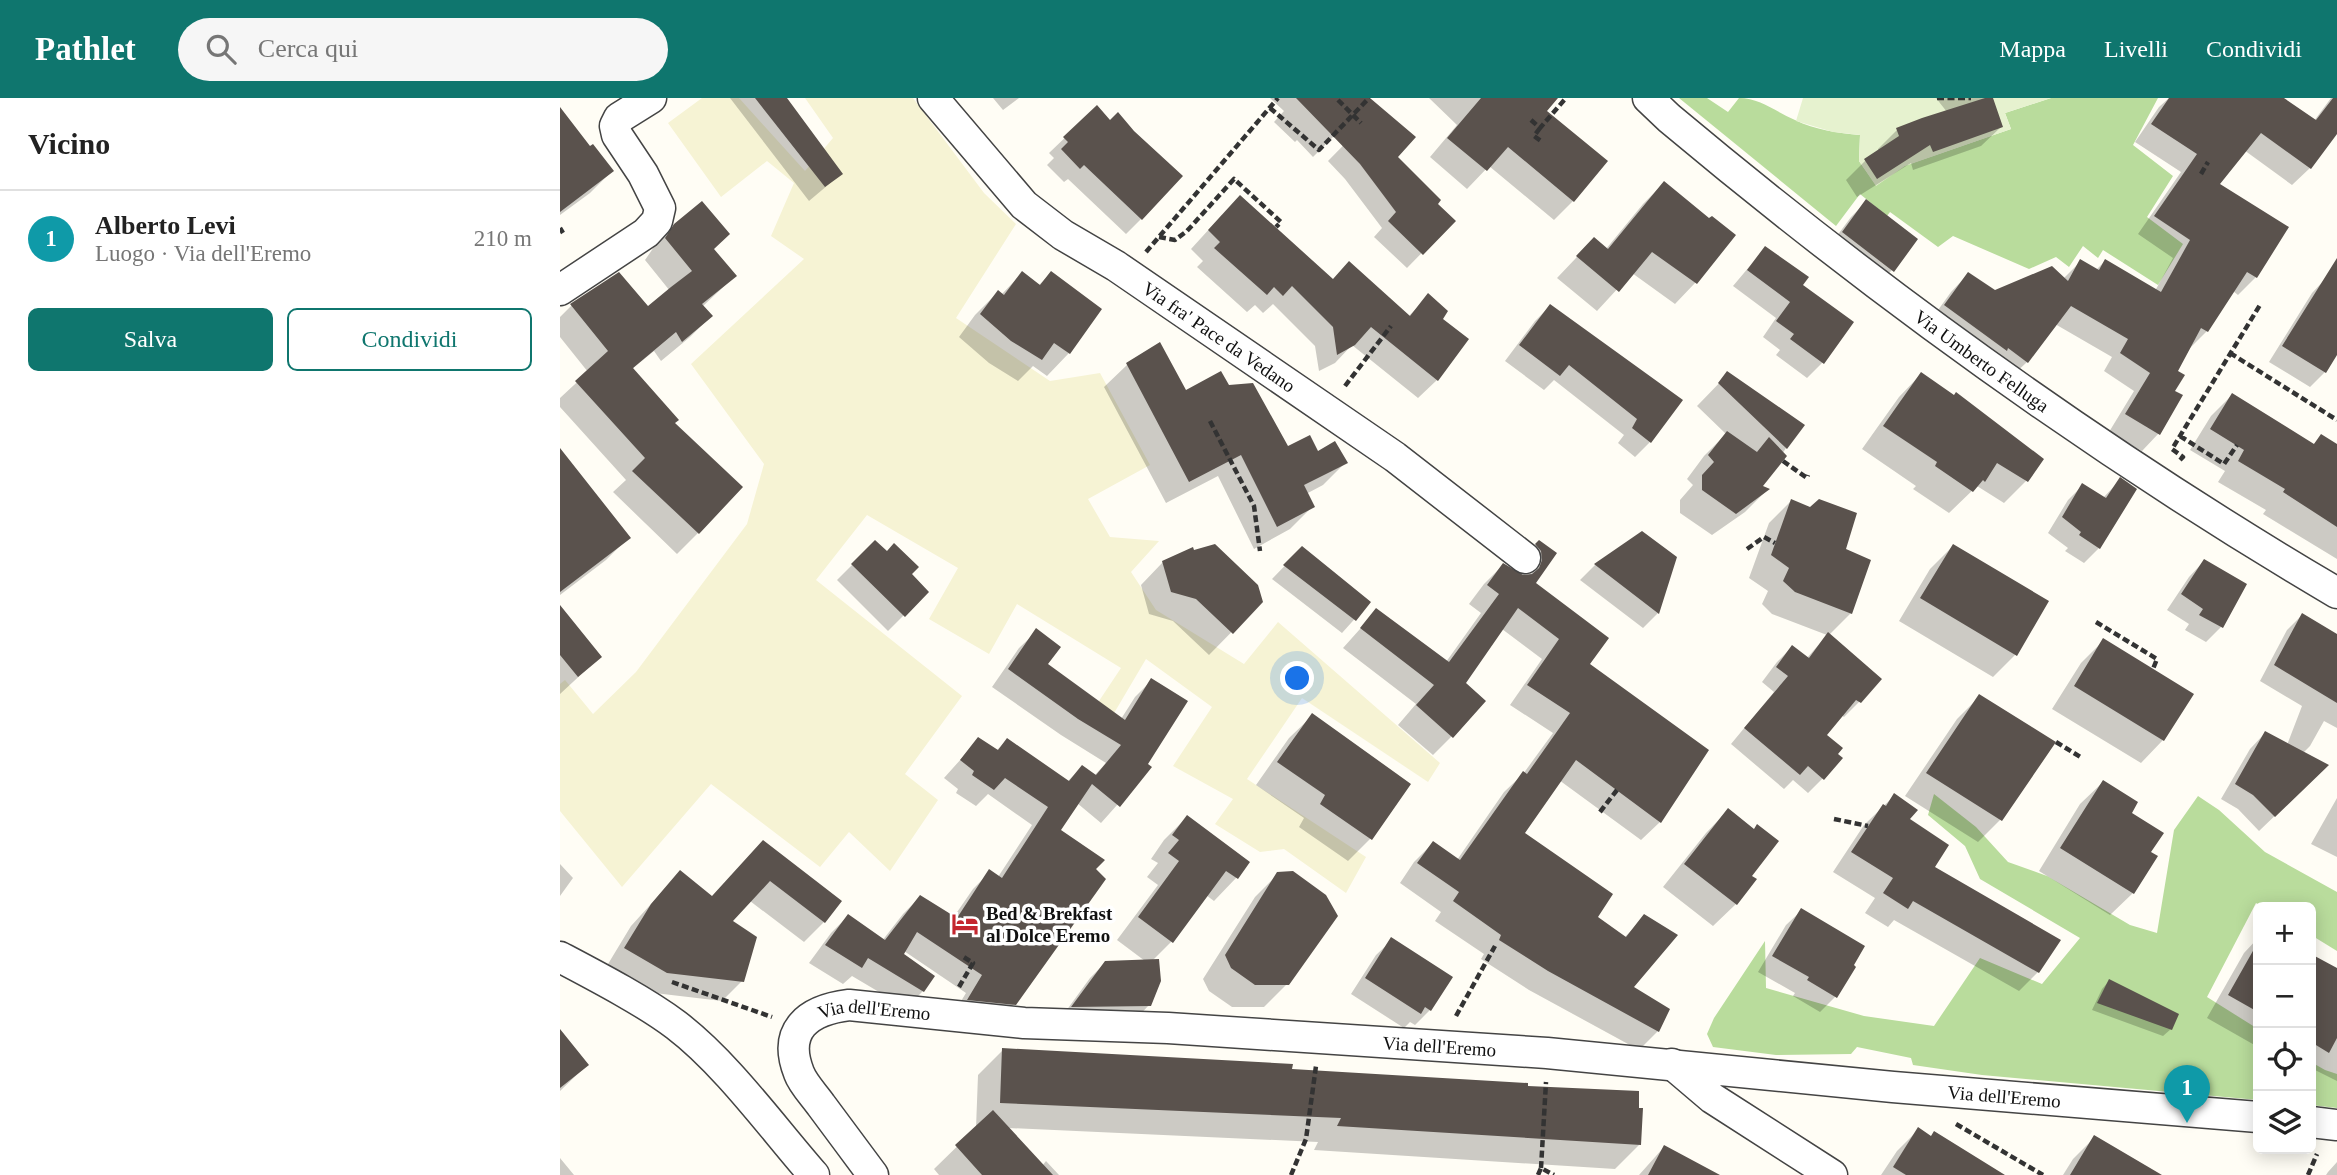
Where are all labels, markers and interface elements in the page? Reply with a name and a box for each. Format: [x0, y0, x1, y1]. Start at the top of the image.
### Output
search box [178, 18, 668, 81]
icon: search [202, 30, 240, 68]
text: Pathlet [35, 31, 136, 67]
text: Cerca qui [258, 34, 358, 63]
text: Mappa [1999, 36, 2066, 62]
text: Livelli [2104, 36, 2168, 62]
text: Condividi [2206, 36, 2302, 62]
text: Vicino [28, 127, 110, 160]
text: Alberto Levi [95, 211, 236, 240]
text: 1 [45, 226, 57, 251]
text: 210 m [474, 226, 532, 251]
text: Luogo · Via dell'Eremo [95, 241, 311, 266]
street label: Via fra' Pace da Vedano [1138, 277, 1299, 397]
street label: Via Umberto Felluga [1910, 306, 2053, 417]
button: Salva [28, 308, 273, 371]
button: Condividi [287, 308, 532, 371]
your location [1280, 661, 1314, 695]
map controls [2253, 902, 2316, 1154]
button: + [2253, 902, 2316, 965]
place label: Bed & Brekfast al Dolce Eremo [986, 903, 1113, 946]
hotel icon: Bed & Brekfast al Dolce Eremo [950, 909, 980, 939]
button: − [2253, 965, 2316, 1028]
street label: Via dell'Eremo [815, 995, 932, 1024]
button: locate [2253, 1028, 2316, 1091]
street label: Via dell'Eremo [1382, 1032, 1497, 1061]
pin: 1 [2164, 1065, 2210, 1123]
street label: Via dell'Eremo [1947, 1082, 2062, 1112]
button: layers [2253, 1091, 2316, 1154]

